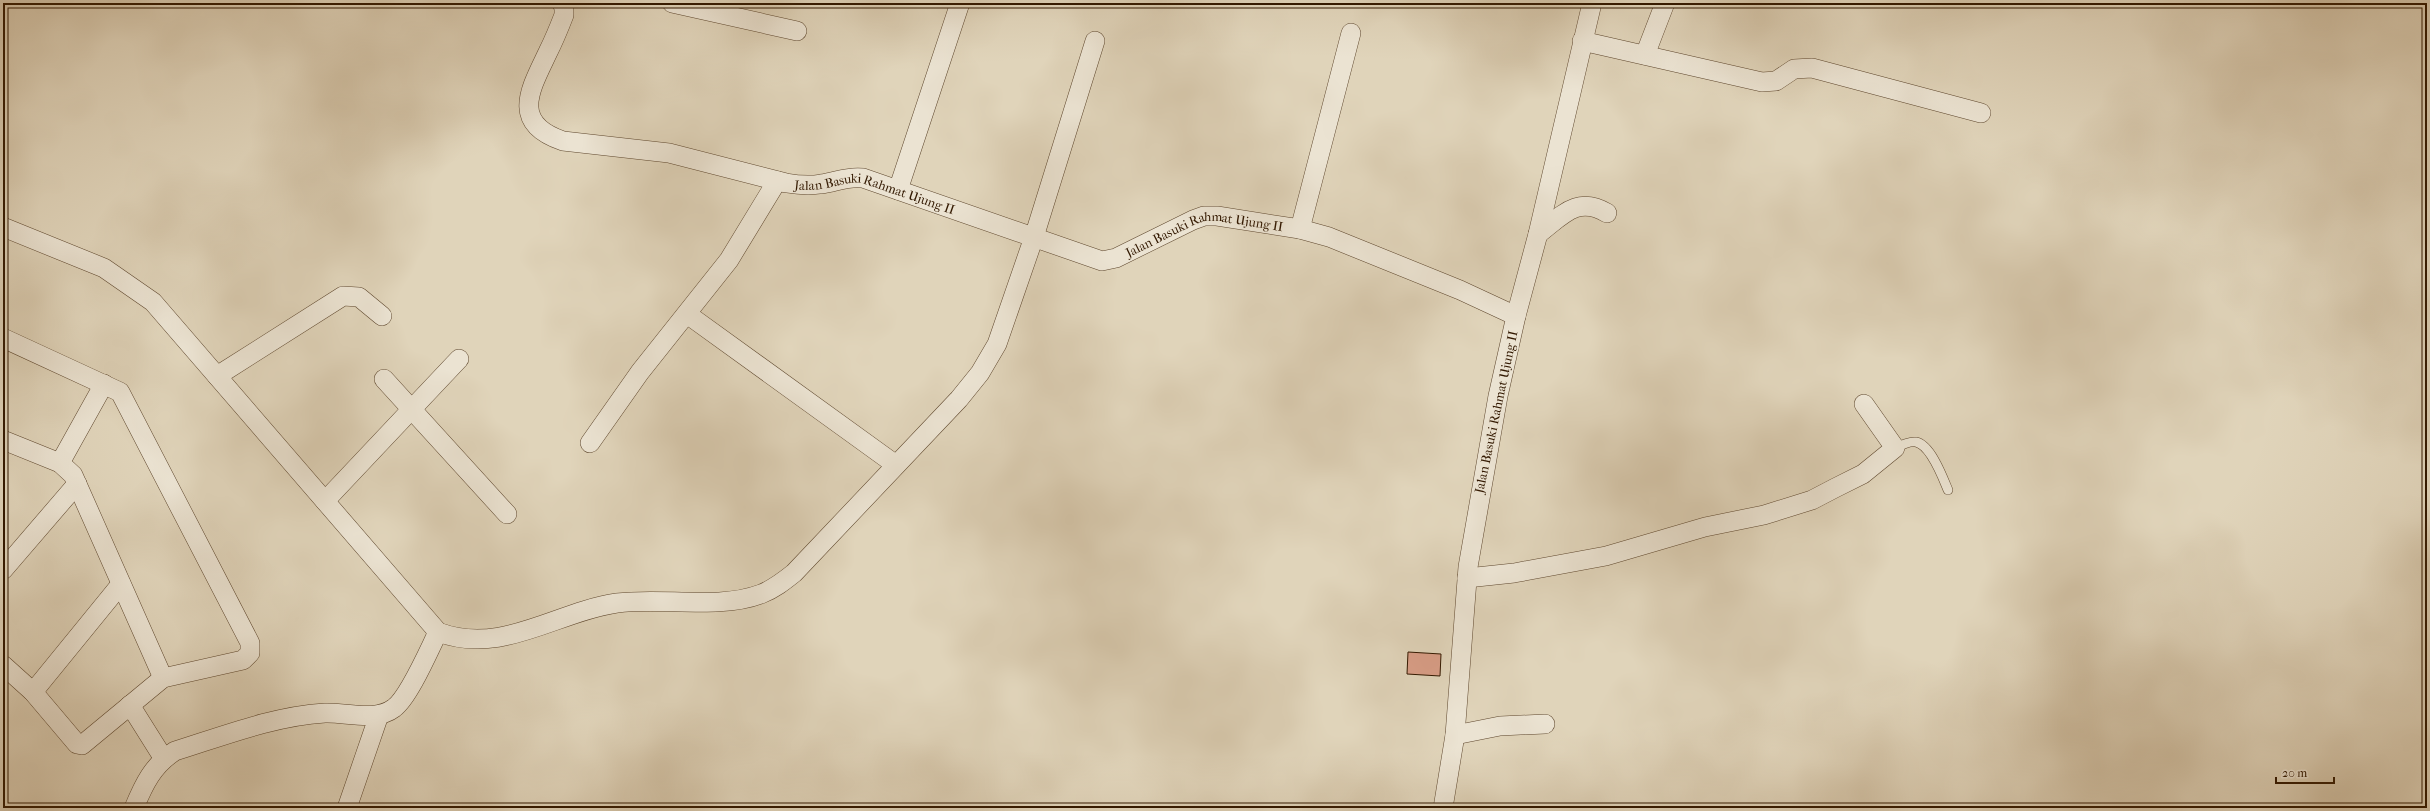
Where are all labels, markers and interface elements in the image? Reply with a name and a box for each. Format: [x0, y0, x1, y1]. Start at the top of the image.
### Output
street label: Jalan Basuki Rahmat Ujung II [793, 170, 957, 217]
street label: Jalan Basuki Rahmat Ujung II [1122, 209, 1284, 260]
street label: Jalan Basuki Rahmat Ujung II [1471, 329, 1521, 496]
scale bar [2276, 759, 2334, 785]
text: 20 m [2282, 766, 2307, 780]

